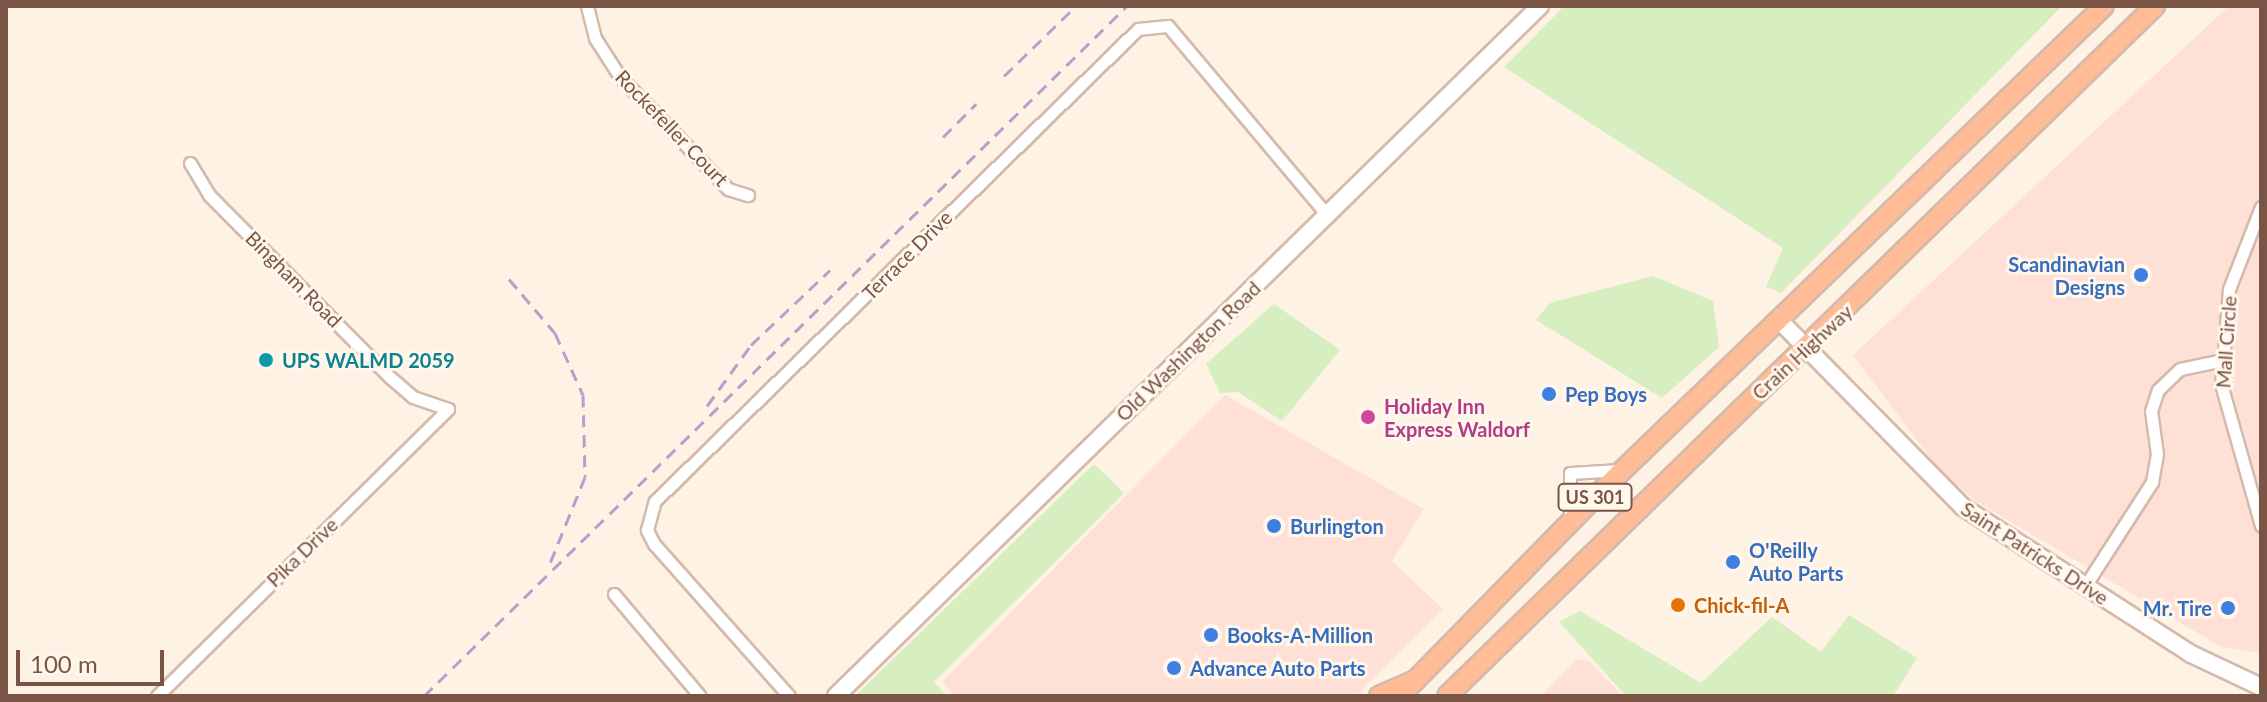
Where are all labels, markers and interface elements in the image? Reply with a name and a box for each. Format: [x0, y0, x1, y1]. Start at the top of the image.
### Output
street label: Rockefeller Court [610, 65, 734, 191]
street label: Terrace Drive [857, 205, 957, 305]
street label: Bingham Road [241, 226, 347, 332]
place label: Scandinavian Designs [2008, 252, 2125, 299]
marker: Scandinavian Designs [2132, 266, 2150, 284]
street label: Old Washington Road [1111, 276, 1265, 426]
street label: Mall Circle [2211, 295, 2241, 389]
street label: Crain Highway [1747, 299, 1857, 405]
place label: UPS WALMD 2059 [282, 348, 455, 372]
marker: UPS WALMD 2059 [257, 351, 275, 369]
place label: Pep Boys [1565, 382, 1647, 406]
marker: Pep Boys [1540, 385, 1558, 403]
place label: Holiday Inn Express Waldorf [1384, 394, 1530, 441]
marker: Holiday Inn Express Waldorf [1359, 408, 1377, 426]
road number: US 301 [1557, 483, 1633, 511]
street label: Saint Patricks Drive [1957, 496, 2113, 610]
street label: Pika Drive [261, 512, 343, 592]
place label: Burlington [1290, 514, 1384, 538]
marker: Burlington [1265, 517, 1283, 535]
place label: O'Reilly Auto Parts [1749, 538, 1844, 585]
marker: O'Reilly Auto Parts [1724, 553, 1742, 571]
place label: Chick-fil-A [1694, 593, 1789, 617]
marker: Chick-fil-A [1669, 596, 1687, 614]
place label: Mr. Tire [2142, 596, 2212, 620]
marker: Mr. Tire [2219, 599, 2237, 617]
place label: Books-A-Million [1227, 623, 1373, 647]
marker: Books-A-Million [1202, 626, 1220, 644]
scale bar [20, 634, 168, 684]
text: 100 m [30, 649, 98, 678]
place label: Advance Auto Parts [1190, 656, 1366, 680]
marker: Advance Auto Parts [1165, 659, 1183, 677]

